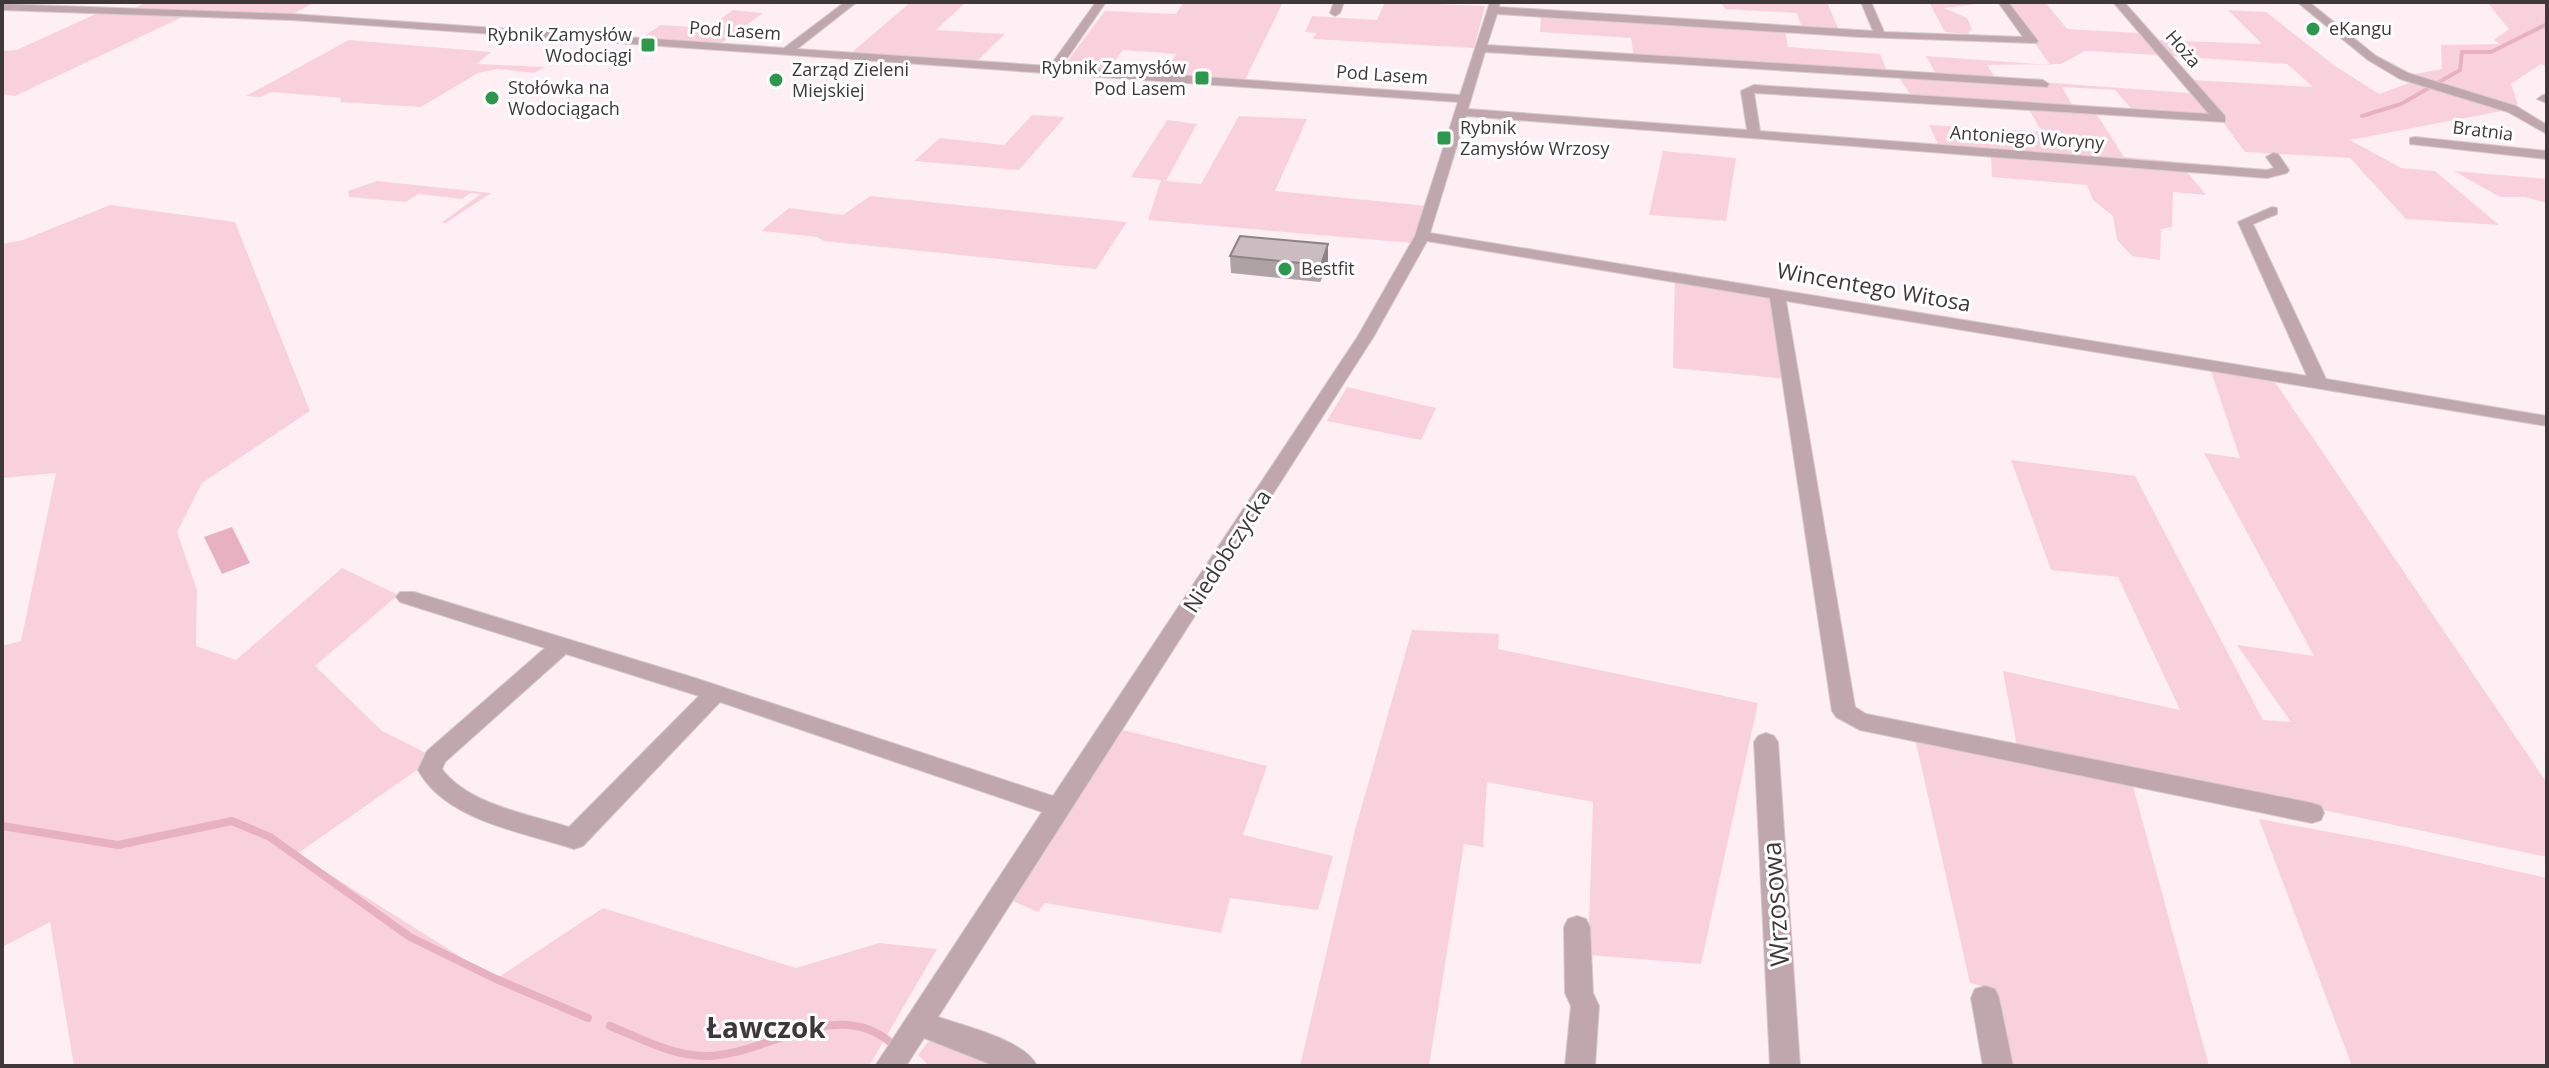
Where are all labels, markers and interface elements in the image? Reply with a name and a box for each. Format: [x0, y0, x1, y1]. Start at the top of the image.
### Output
street label: Pod Lasem [688, 15, 782, 45]
place label: eKangu [2329, 16, 2392, 40]
marker: eKangu [2304, 20, 2322, 38]
place label: Rybnik Zamysłów Wodociągi [487, 22, 632, 67]
street label: Hoża [2161, 24, 2207, 72]
marker: Rybnik Zamysłów Wodociągi [639, 36, 657, 54]
place label: Rybnik Zamysłów Pod Lasem [1041, 55, 1186, 100]
place label: Zarząd Zieleni Miejskiej [792, 57, 909, 102]
street label: Pod Lasem [1335, 59, 1429, 89]
marker: Rybnik Zamysłów Pod Lasem [1193, 69, 1211, 87]
marker: Zarząd Zieleni Miejskiej [767, 71, 785, 89]
place label: Stołówka na Wodociągach [508, 75, 620, 120]
marker: Stołówka na Wodociągach [483, 89, 501, 107]
street label: Bratnia [2451, 114, 2515, 146]
place label: Rybnik Zamysłów Wrzosy [1460, 115, 1610, 160]
street label: Antoniego Woryny [1949, 120, 2106, 154]
marker: Rybnik Zamysłów Wrzosy [1435, 129, 1453, 147]
street label: Wincentego Witosa [1775, 254, 1974, 318]
place label: Bestfit [1301, 256, 1355, 280]
marker: Bestfit [1276, 260, 1294, 278]
street label: Niedobczycka [1175, 483, 1277, 618]
street label: Wrzosowa [1753, 840, 1797, 968]
district label: Ławczok [706, 1008, 826, 1046]

